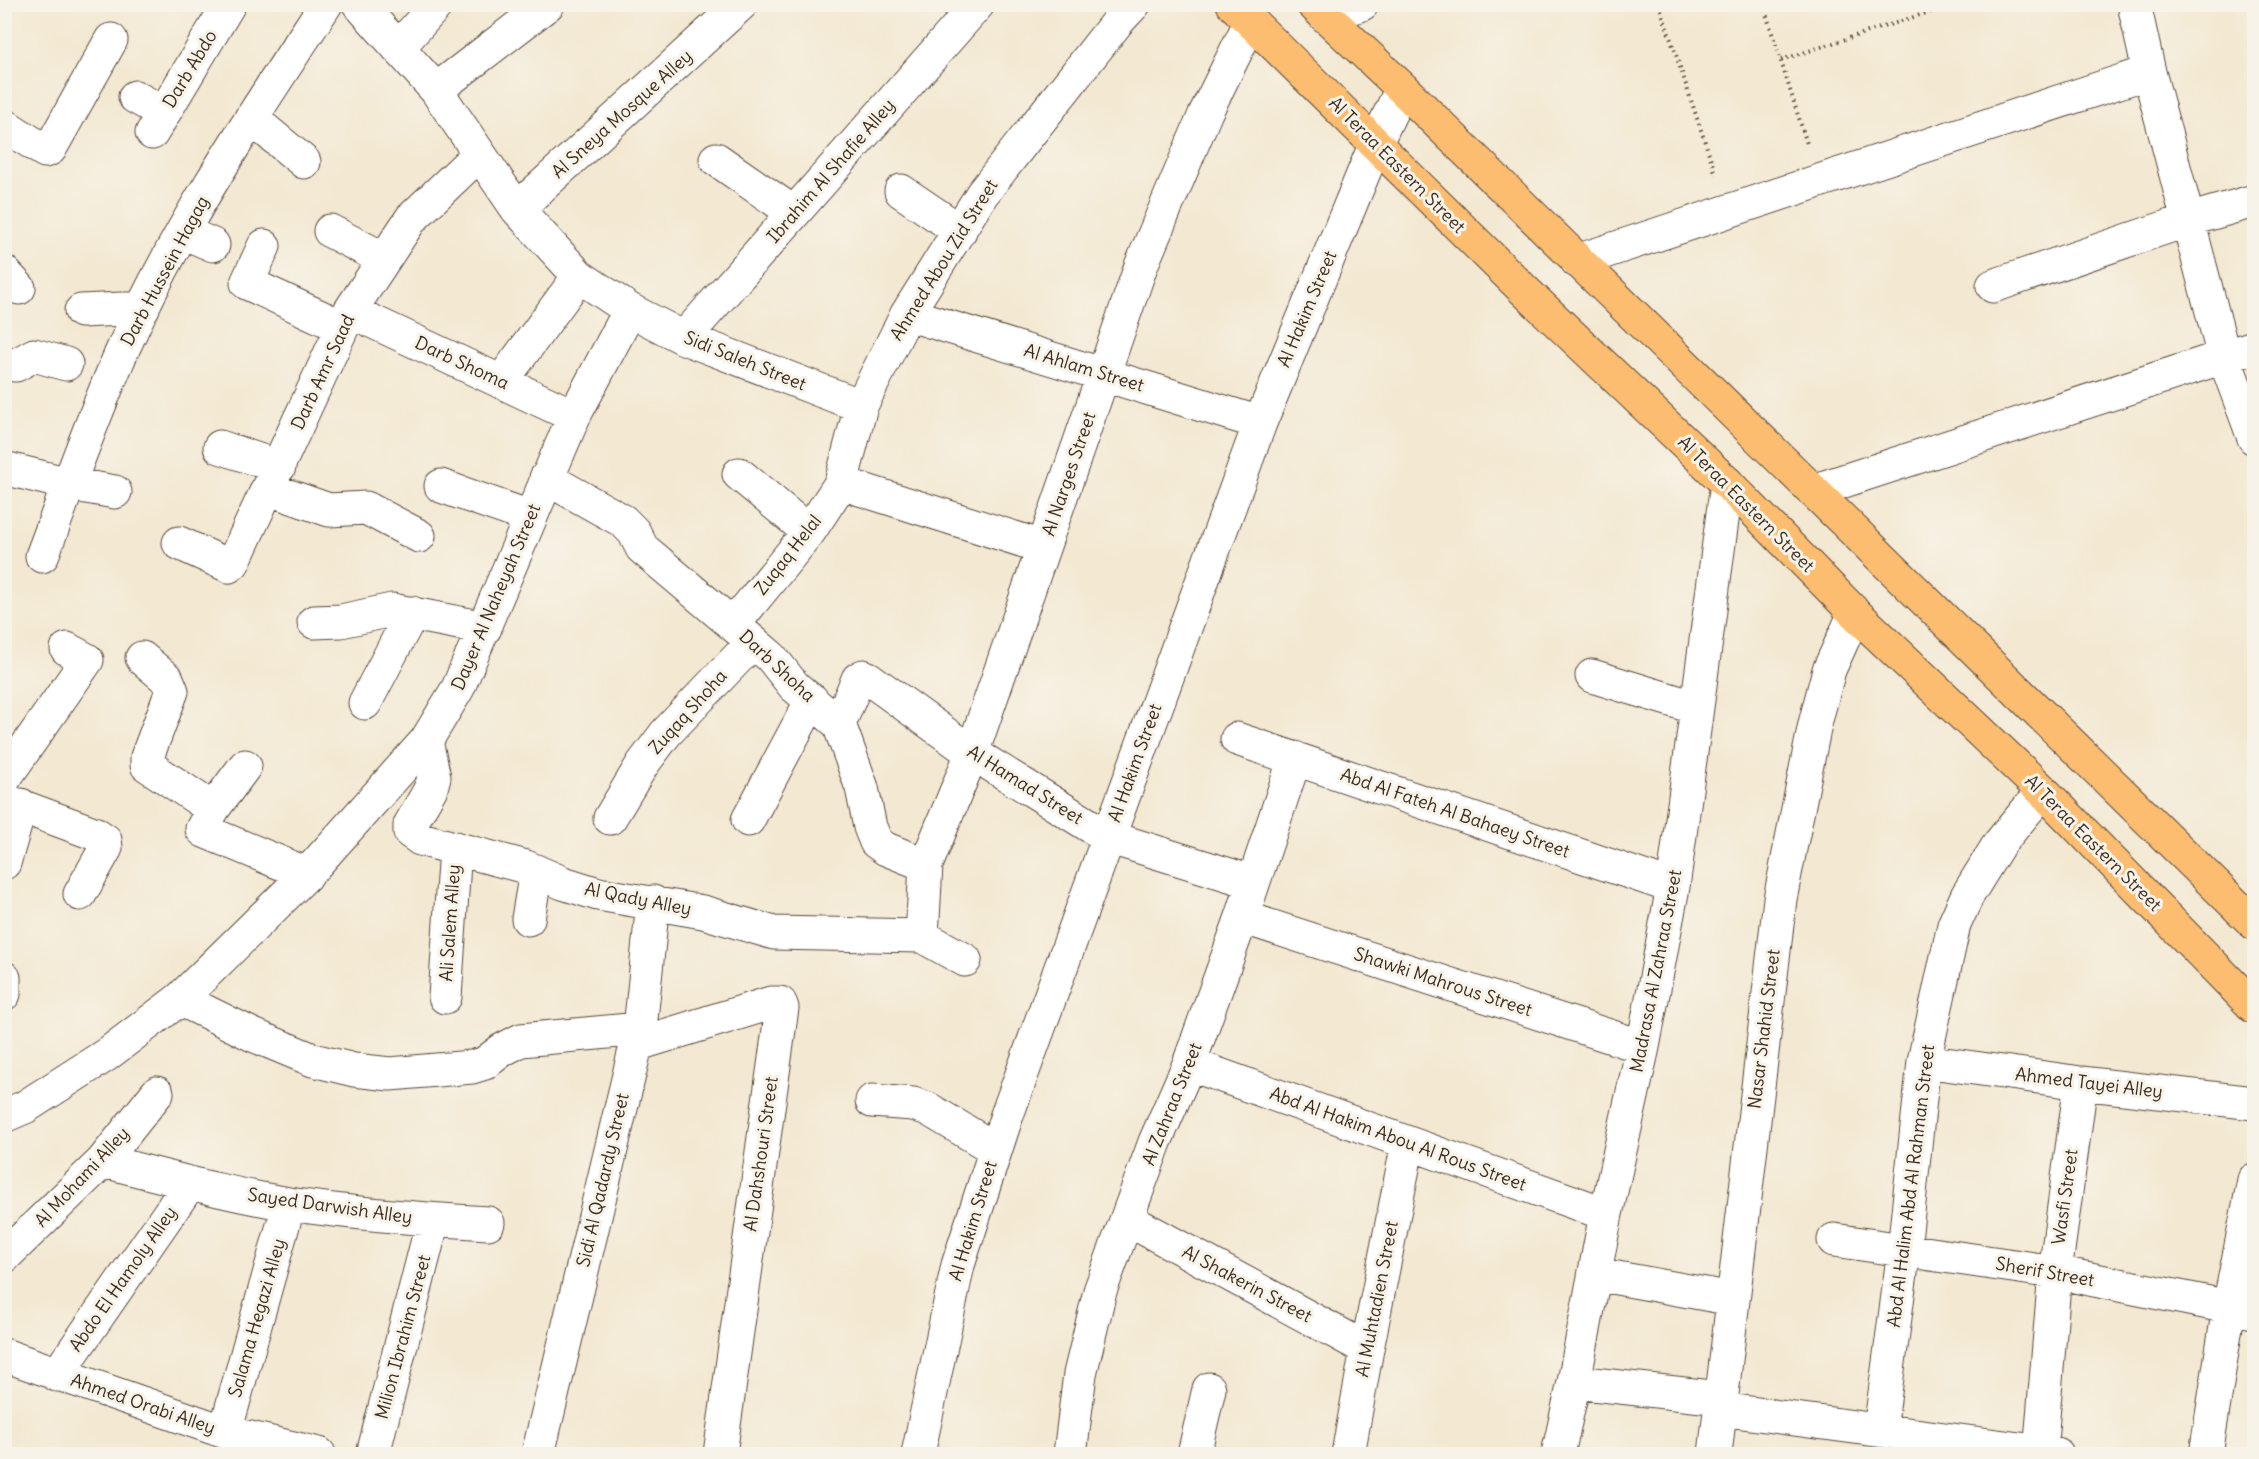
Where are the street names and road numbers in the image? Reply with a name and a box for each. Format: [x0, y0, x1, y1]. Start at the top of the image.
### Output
street label: Darb Abdo [157, 26, 222, 112]
street label: Al Sneya Mosque Alley [547, 44, 697, 183]
street label: Al Teraa Eastern Street [1324, 91, 1471, 238]
street label: Ibrahim Al Shafie Alley [762, 94, 900, 248]
street label: Ahmed Abou Zid Street [885, 175, 1003, 345]
street label: Darb Hussein Hagag [115, 192, 214, 350]
street label: Al Hakim Street [1272, 247, 1341, 371]
street label: Darb Amr Saad [286, 310, 359, 433]
street label: Sidi Saleh Street [681, 326, 810, 395]
street label: Darb Shoma [411, 331, 513, 394]
street label: Al Ahlam Street [1021, 338, 1147, 397]
street label: Al Narges Street [1037, 409, 1101, 539]
street label: Al Teraa Eastern Street [1673, 430, 1820, 577]
street label: Dayer Al Naheyah Street [446, 500, 545, 693]
street label: Zuqaq Helal [749, 510, 826, 599]
street label: Darb Shoha [734, 625, 820, 707]
street label: Zuqaq Shoha [644, 665, 732, 759]
street label: Al Hakim Street [1102, 700, 1167, 825]
street label: Al Hamad Street [963, 740, 1087, 829]
street label: Abd Al Fateh Al Bahaey Street [1338, 762, 1573, 863]
street label: Al Teraa Eastern Street [2020, 769, 2167, 916]
street label: Ali Salem Alley [434, 864, 465, 982]
street label: Madrasa Al Zahraa Street [1625, 868, 1686, 1074]
street label: Al Qady Alley [583, 877, 693, 920]
street label: Shawki Mahrous Street [1351, 942, 1535, 1021]
street label: Nasar Shahid Street [1742, 948, 1785, 1110]
street label: Al Zahraa Street [1136, 1039, 1207, 1169]
street label: Abd Al Halim Abd Al Rahman Street [1882, 1043, 1939, 1329]
street label: Ahmed Tayei Alley [2014, 1062, 2164, 1103]
street label: Al Dahshouri Street [738, 1075, 783, 1233]
street label: Abd Al Hakim Abou Al Rous Street [1267, 1081, 1530, 1196]
street label: Sidi Al Qadardy Street [571, 1091, 634, 1269]
street label: Al Mohami Alley [29, 1122, 134, 1232]
street label: Wasfi Street [2046, 1148, 2083, 1246]
street label: Al Hakim Street [943, 1158, 1002, 1284]
street label: Sayed Darwish Alley [246, 1183, 414, 1228]
street label: Abdo El Hamoly Alley [64, 1201, 182, 1356]
street label: Al Muhtadien Street [1350, 1219, 1403, 1379]
street label: Salama Hegazi Alley [223, 1236, 290, 1400]
street label: Al Shakerin Street [1179, 1240, 1316, 1327]
street label: Milion Ibrahim Street [370, 1252, 436, 1422]
street label: Sherif Street [1994, 1252, 2096, 1291]
street label: Ahmed Orabi Alley [68, 1368, 219, 1439]

